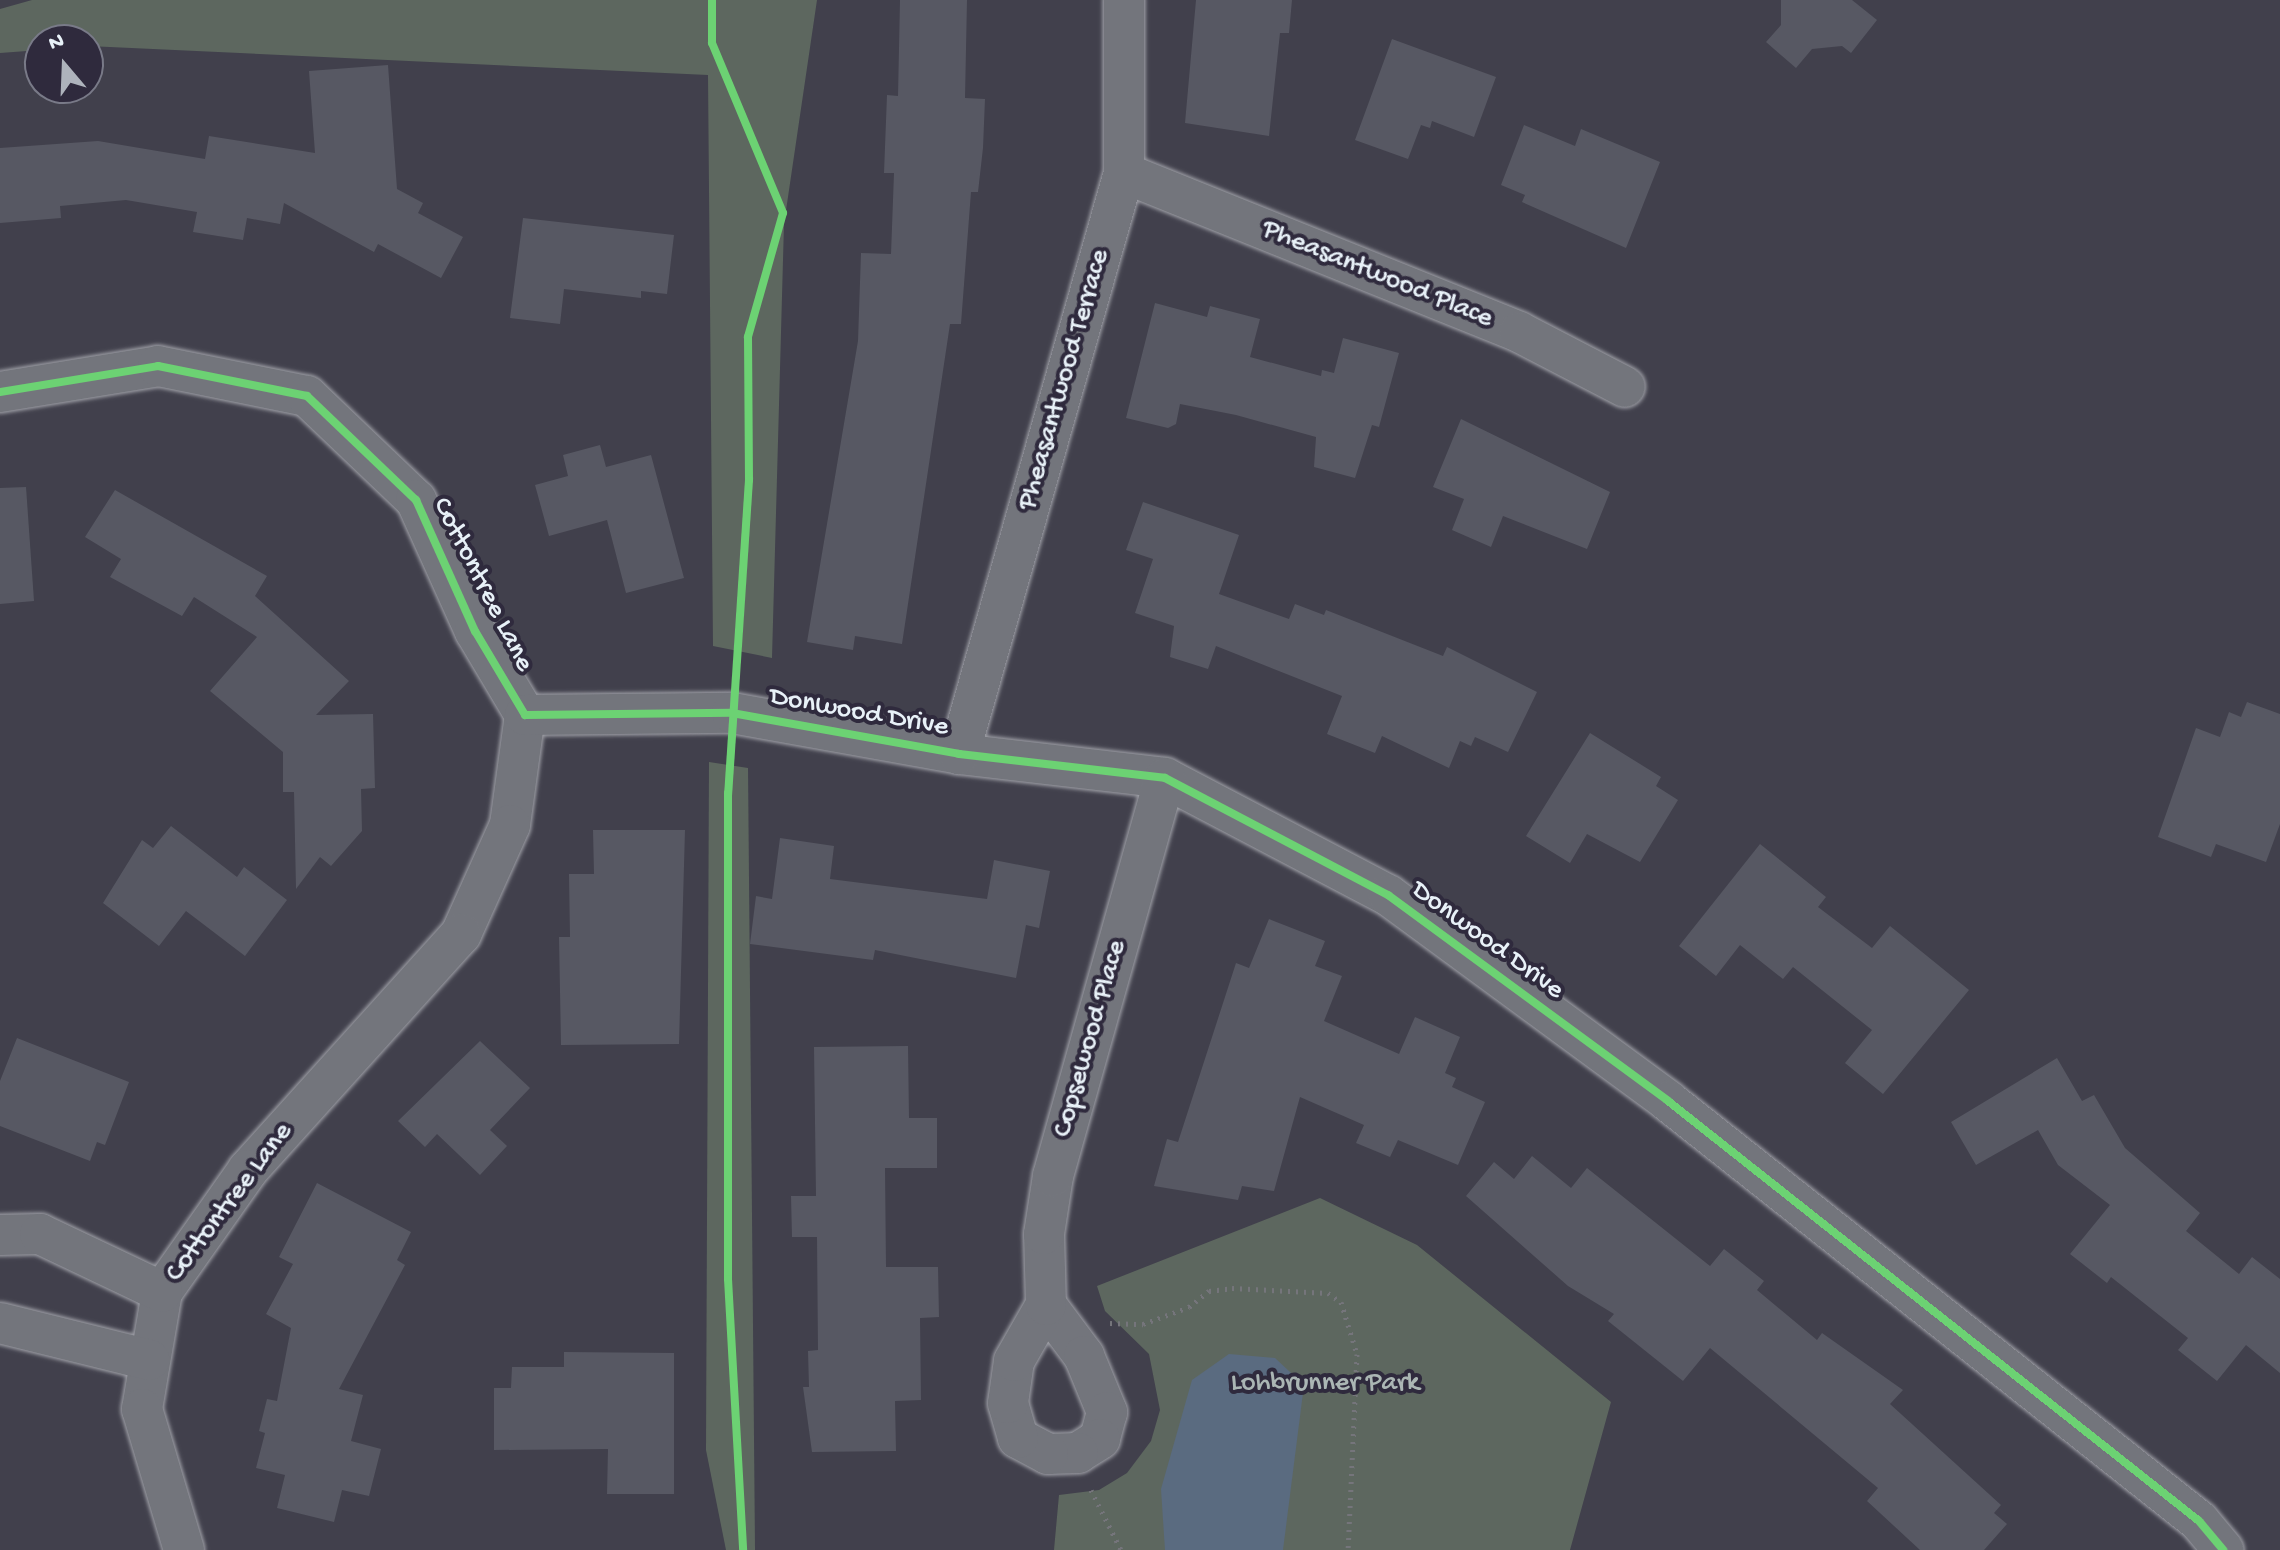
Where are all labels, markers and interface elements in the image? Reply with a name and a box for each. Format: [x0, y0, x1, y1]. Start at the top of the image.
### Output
north arrow [24, 24, 104, 104]
text: N [46, 29, 68, 58]
street label: Pheasantwood Place [1257, 213, 1497, 337]
street label: Pheasantwood Terrace [1012, 246, 1118, 514]
street label: Cottontree Lane [424, 492, 540, 678]
street label: Donwood Drive [767, 681, 951, 745]
street label: Donwood Drive [1404, 874, 1570, 1008]
street label: Copsewood Place [1047, 937, 1135, 1141]
street label: Cottontree Lane [159, 1117, 301, 1289]
park label: Lohbrunner Park [1231, 1367, 1419, 1401]

